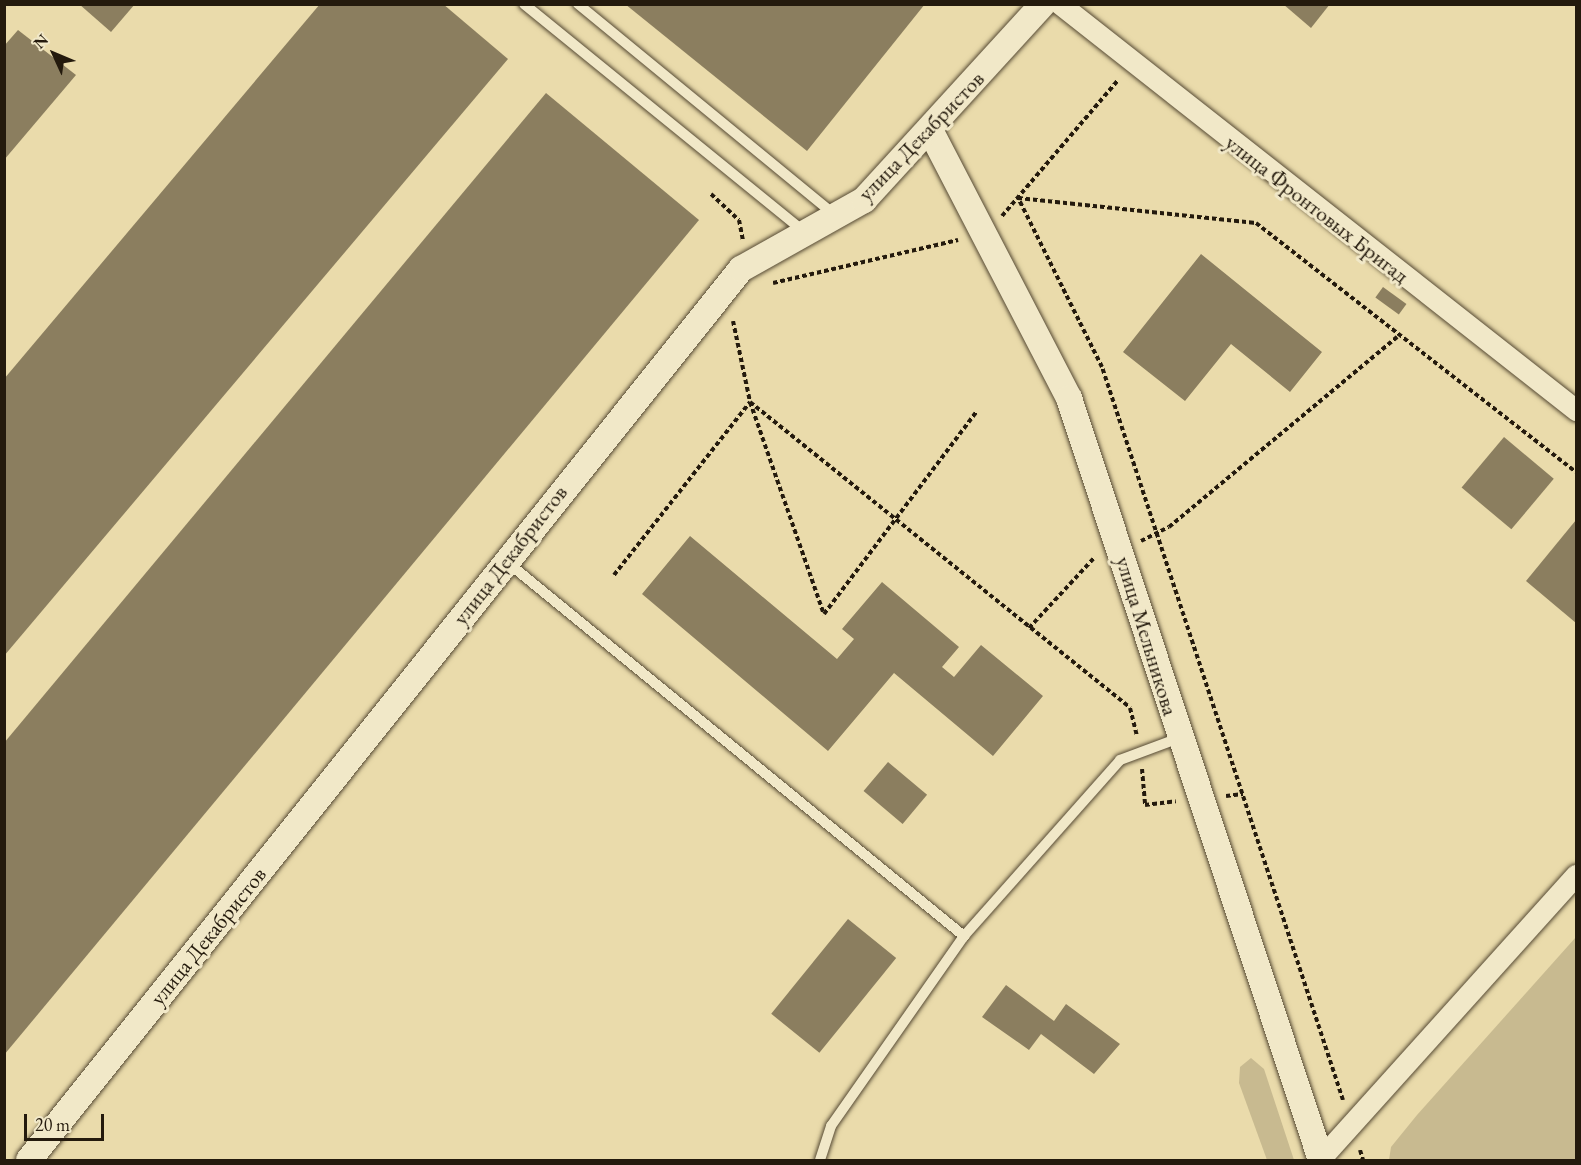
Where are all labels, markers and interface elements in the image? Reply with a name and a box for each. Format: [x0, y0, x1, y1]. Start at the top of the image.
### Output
north arrow [24, 24, 84, 84]
text: N [29, 29, 53, 53]
street label: улица Декабристов [852, 66, 990, 206]
street label: улица Фронтовых Бригад [1220, 129, 1414, 289]
street label: улица Декабристов [447, 480, 573, 630]
street label: улица Мельникова [1110, 553, 1184, 719]
street label: улица Декабристов [144, 862, 272, 1010]
scale bar [27, 1102, 106, 1140]
text: 20 m [35, 1113, 70, 1136]

